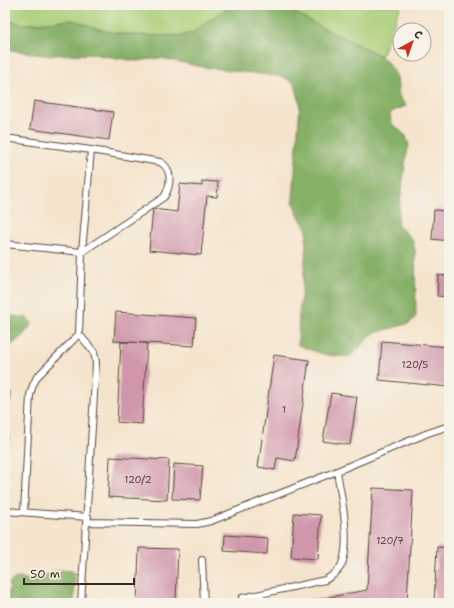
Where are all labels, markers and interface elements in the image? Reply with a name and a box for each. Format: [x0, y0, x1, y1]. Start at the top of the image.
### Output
north arrow [392, 22, 432, 62]
text: С [411, 27, 426, 43]
house number: 120/5 [402, 358, 428, 371]
house number: 1 [282, 403, 286, 416]
house number: 120/2 [124, 473, 152, 486]
house number: 120/7 [376, 534, 404, 547]
scale bar [24, 560, 134, 586]
text: 50 m [30, 566, 60, 582]

